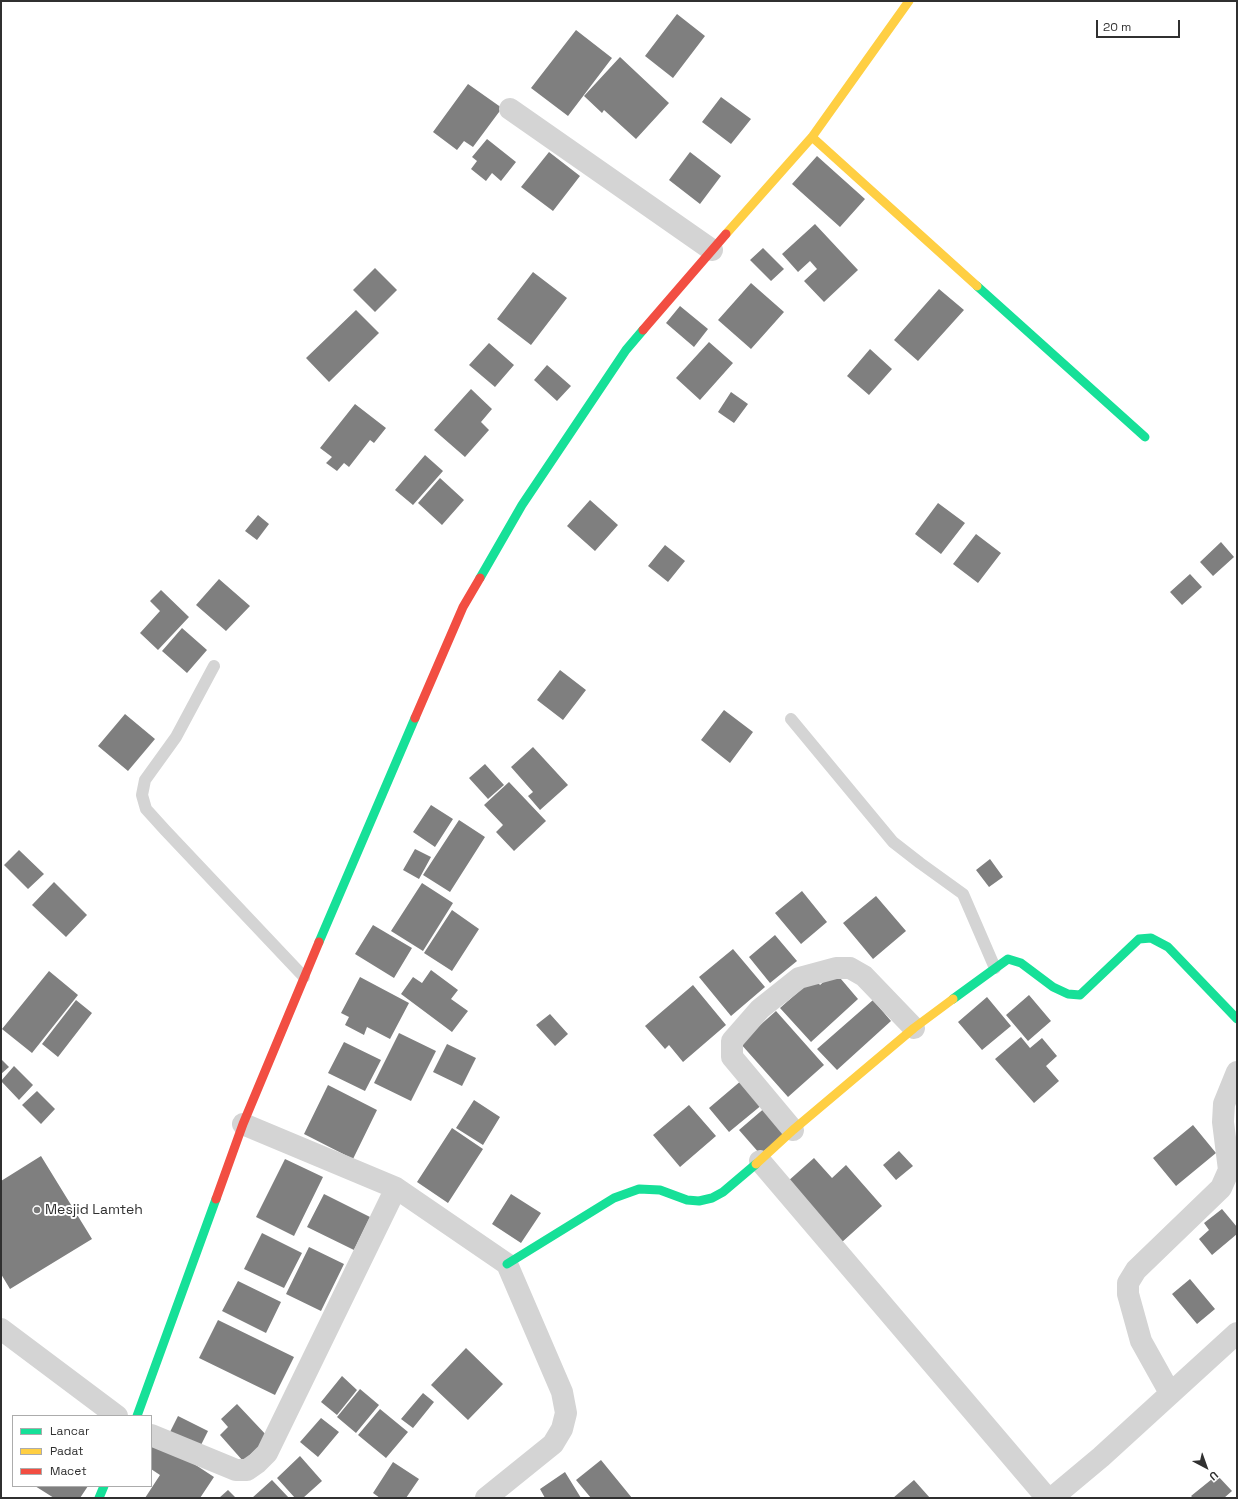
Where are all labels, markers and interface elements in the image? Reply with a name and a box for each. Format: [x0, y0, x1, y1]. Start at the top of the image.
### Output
scale bar [1098, 12, 1182, 38]
text: 20 m [1103, 19, 1131, 35]
place label: Mesjid Lamteh [45, 1202, 143, 1218]
marker: Mesjid Lamteh [32, 1205, 42, 1215]
legend [12, 1415, 152, 1487]
text: Lancar [50, 1423, 89, 1439]
text: Padat [50, 1443, 84, 1459]
north arrow [1186, 1447, 1226, 1487]
text: Macet [50, 1463, 87, 1479]
text: U [1206, 1468, 1221, 1484]

